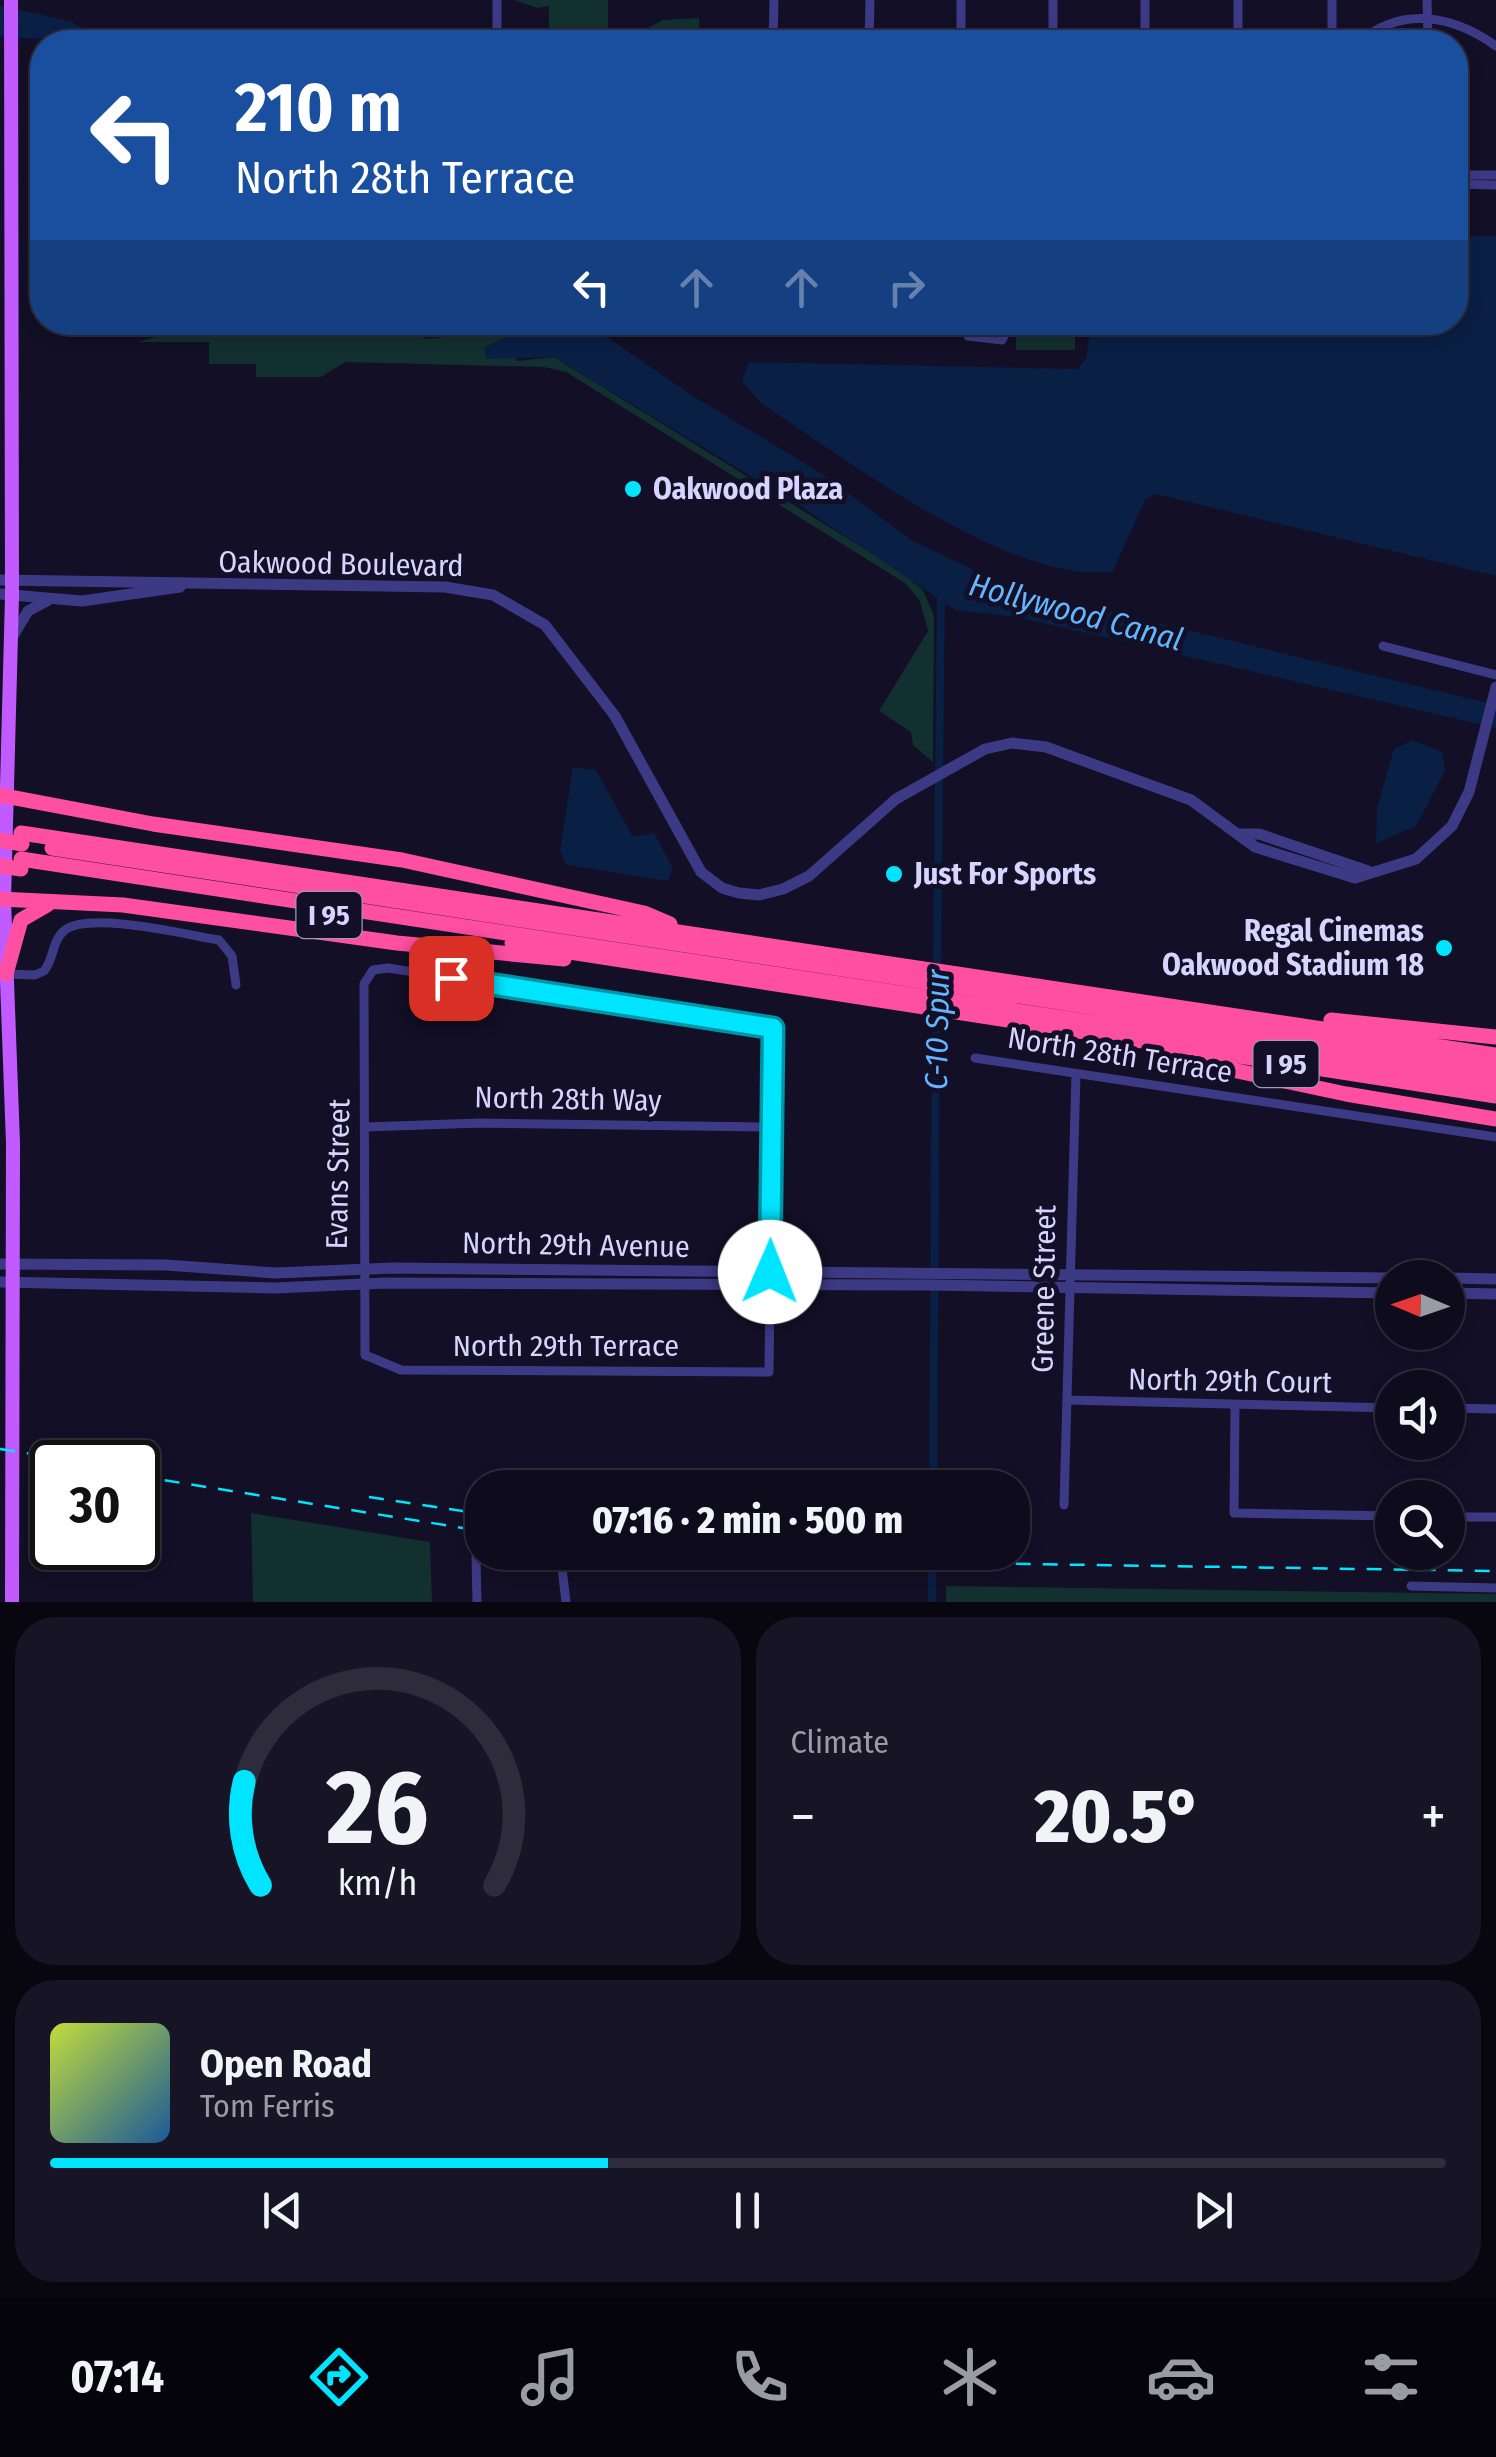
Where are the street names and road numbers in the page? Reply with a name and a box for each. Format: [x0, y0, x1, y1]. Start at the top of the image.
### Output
street label: Oakwood Boulevard [218, 544, 464, 584]
road number: I 95 [296, 892, 362, 938]
street label: North 28th Terrace [1005, 1019, 1235, 1091]
road number: I 95 [1254, 1041, 1318, 1087]
street label: North 28th Way [474, 1079, 663, 1119]
street label: Evans Street [319, 1098, 357, 1250]
street label: Greene Street [1025, 1205, 1063, 1373]
street label: North 29th Avenue [462, 1225, 690, 1265]
street label: North 29th Terrace [453, 1328, 679, 1364]
street label: North 29th Court [1128, 1361, 1332, 1401]

